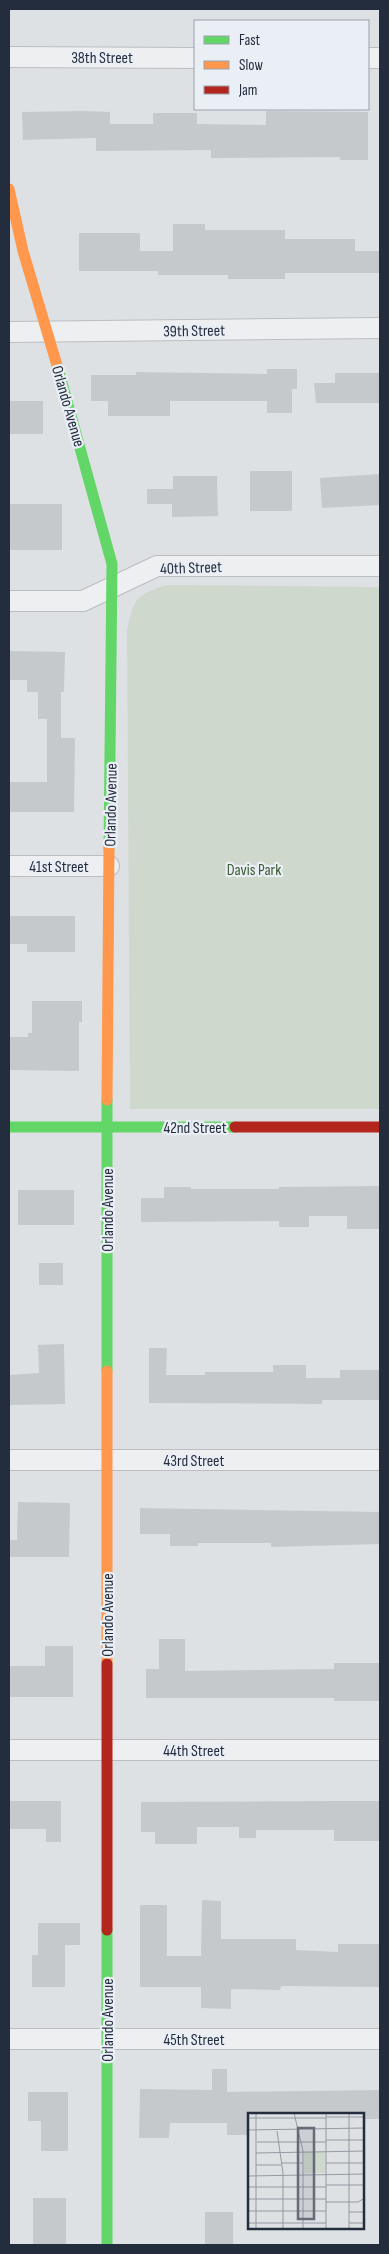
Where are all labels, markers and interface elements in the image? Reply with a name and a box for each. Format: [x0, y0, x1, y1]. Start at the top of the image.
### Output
legend [194, 20, 369, 110]
text: Fast [239, 31, 261, 50]
street label: 38th Street [71, 49, 133, 68]
text: Slow [239, 56, 263, 75]
text: Jam [238, 81, 257, 100]
street label: 39th Street [163, 321, 225, 342]
street label: Orlando Avenue [47, 364, 88, 449]
street label: 40th Street [160, 558, 222, 579]
street label: Orlando Avenue [101, 763, 122, 847]
street label: 41st Street [29, 858, 89, 877]
park label: Davis Park [227, 861, 281, 880]
street label: 42nd Street [163, 1119, 227, 1138]
street label: Orlando Avenue [99, 1168, 118, 1252]
street label: 43rd Street [164, 1452, 224, 1471]
street label: Orlando Avenue [99, 1573, 118, 1657]
street label: 44th Street [163, 1742, 225, 1761]
street label: Orlando Avenue [99, 1978, 118, 2062]
street label: 45th Street [163, 2031, 225, 2050]
inset map [248, 2113, 364, 2229]

